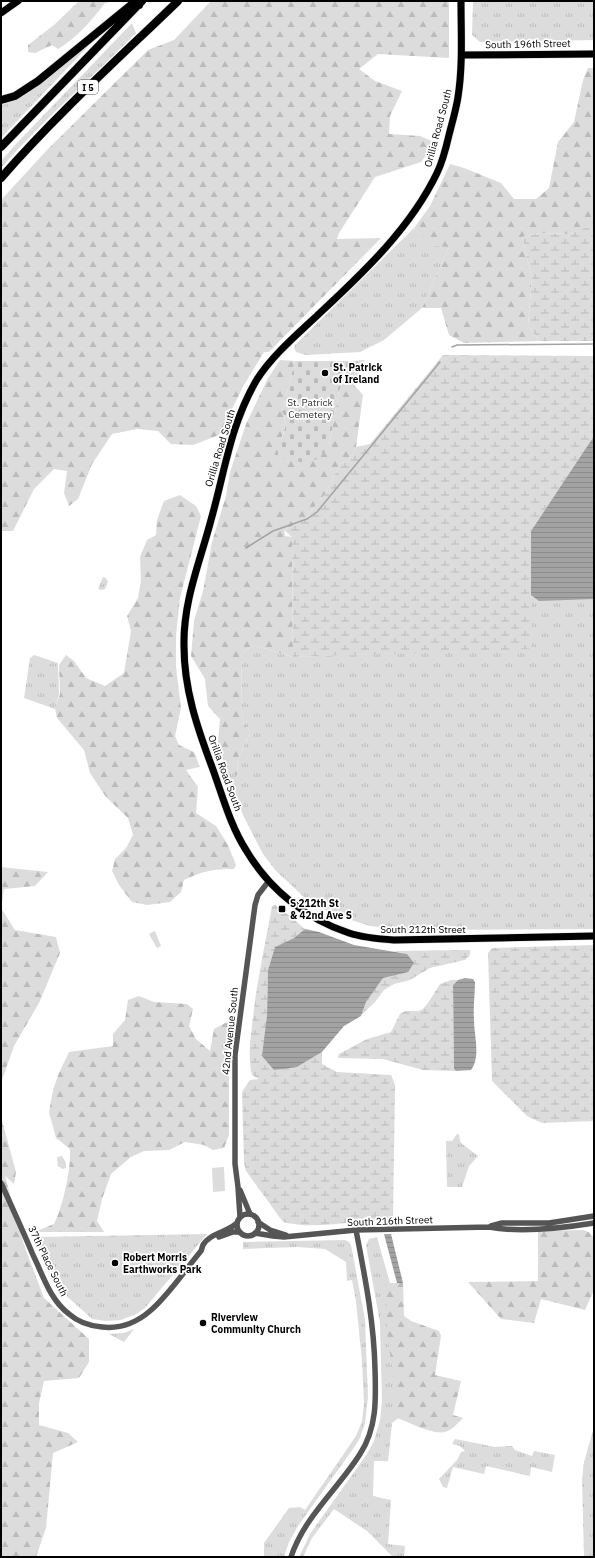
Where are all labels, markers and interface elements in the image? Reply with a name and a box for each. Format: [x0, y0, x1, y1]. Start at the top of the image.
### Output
street label: South 196th Street [485, 37, 571, 51]
road number: I 5 [78, 80, 98, 94]
street label: Orillia Road South [421, 87, 455, 169]
place label: St. Patrick of Ireland [333, 361, 382, 386]
marker: St. Patrick of Ireland [320, 368, 330, 378]
park label: St. Patrick Cemetery [287, 396, 334, 421]
street label: Orillia Road South [202, 408, 238, 488]
street label: Orillia Road South [205, 733, 245, 813]
place label: S 212th St & 42nd Ave S [290, 897, 352, 922]
marker: S 212th St & 42nd Ave S [277, 904, 287, 914]
street label: South 212th Street [380, 923, 466, 936]
street label: 42nd Avenue South [219, 987, 241, 1075]
street label: South 216th Street [347, 1213, 433, 1229]
street label: 37th Place South [25, 1224, 71, 1298]
place label: Robert Morris Earthworks Park [123, 1251, 202, 1276]
marker: Robert Morris Earthworks Park [110, 1258, 120, 1268]
place label: Riverview Community Church [211, 1311, 301, 1336]
marker: Riverview Community Church [198, 1318, 208, 1328]

